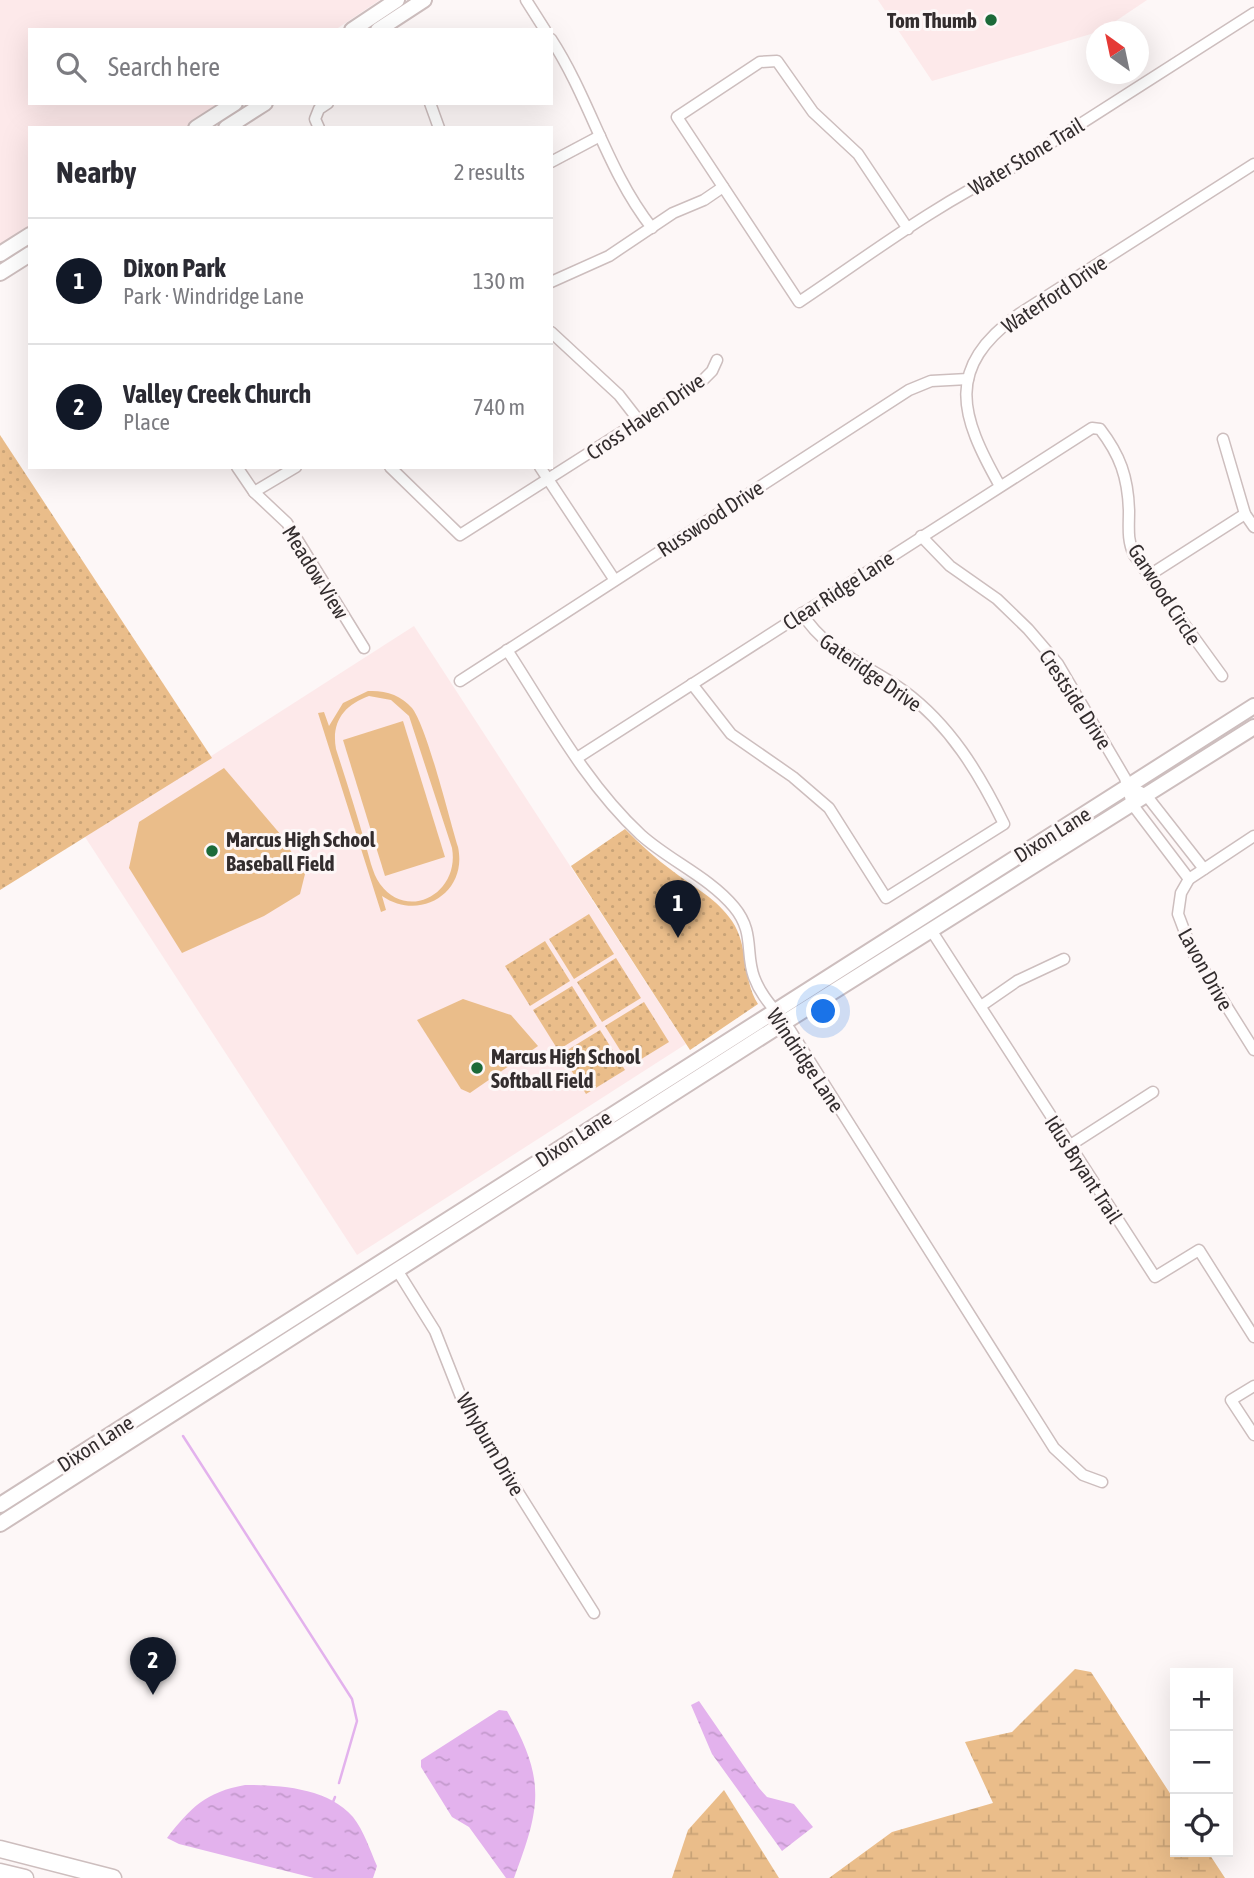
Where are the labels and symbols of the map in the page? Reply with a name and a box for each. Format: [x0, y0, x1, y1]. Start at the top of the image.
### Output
place label: Tom Thumb [887, 8, 977, 32]
marker: Tom Thumb [983, 12, 999, 28]
north arrow [1086, 21, 1149, 84]
street label: Water Stone Trail [964, 112, 1088, 200]
street label: Waterford Drive [997, 250, 1111, 338]
street label: Cross Haven Drive [582, 368, 708, 464]
street label: Russwood Drive [653, 475, 767, 561]
street label: Meadow View [278, 521, 354, 623]
street label: Garwood Circle [1124, 539, 1206, 649]
street label: Clear Ridge Lane [778, 545, 898, 635]
street label: Gateridge Drive [815, 628, 927, 716]
street label: Crestside Drive [1035, 645, 1117, 753]
street label: Dixon Lane [1009, 801, 1095, 867]
place label: Marcus High School Baseball Field [226, 827, 376, 875]
marker: Marcus High School Baseball Field [204, 843, 220, 859]
pin: 1 [655, 880, 701, 938]
street label: Lavon Drive [1174, 924, 1238, 1014]
your location [806, 994, 840, 1028]
street label: Windridge Lane [763, 1004, 849, 1116]
place label: Marcus High School Softball Field [491, 1044, 641, 1092]
marker: Marcus High School Softball Field [469, 1060, 485, 1076]
street label: Dixon Lane [531, 1105, 615, 1171]
street label: Idus Bryant Trail [1040, 1111, 1128, 1228]
street label: Whyburn Drive [452, 1389, 530, 1499]
street label: Dixon Lane [53, 1410, 137, 1476]
pin: 2 [130, 1637, 176, 1695]

